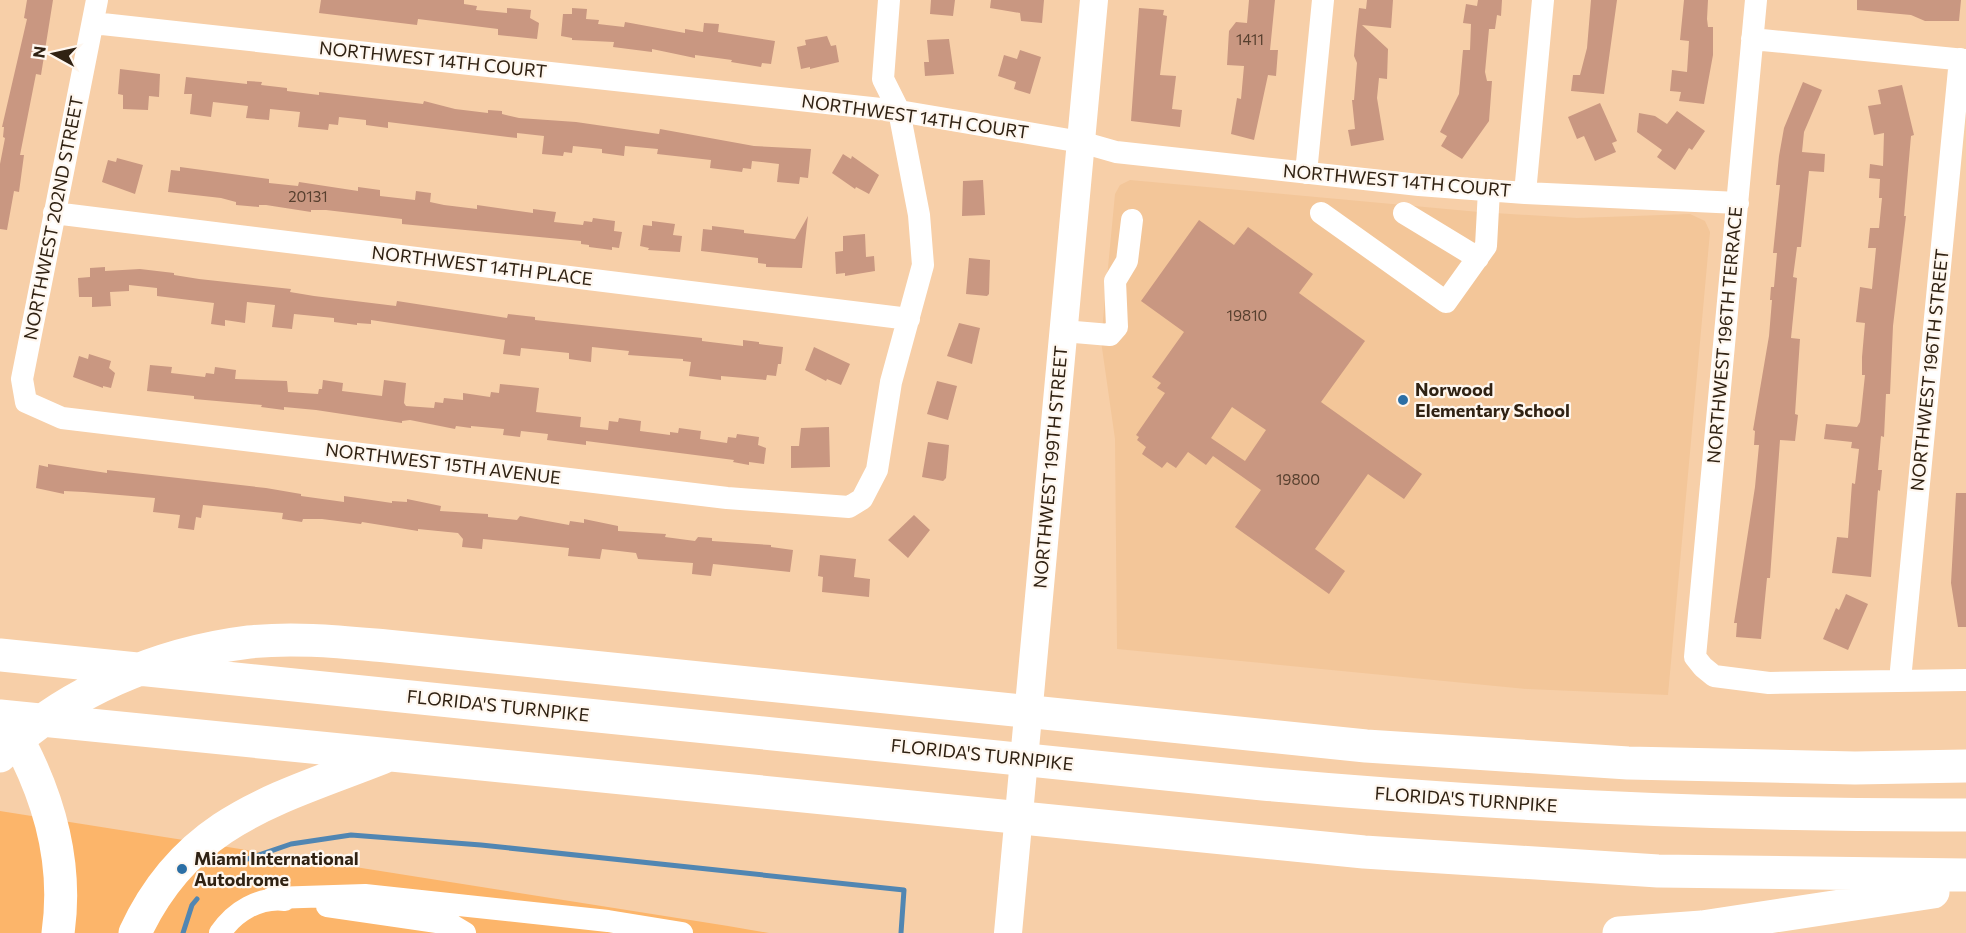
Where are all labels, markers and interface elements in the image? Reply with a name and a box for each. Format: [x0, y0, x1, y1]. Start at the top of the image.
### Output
north arrow [24, 24, 84, 84]
house number: 1411 [1236, 30, 1264, 48]
street label: NORTHWEST 14TH COURT [318, 36, 548, 82]
text: N [28, 45, 49, 59]
street label: NORTHWEST 14TH COURT [800, 89, 1030, 143]
street label: NORTHWEST 202ND STREET [19, 94, 87, 342]
street label: NORTHWEST 14TH COURT [1282, 159, 1512, 201]
house number: 20131 [288, 187, 328, 205]
street label: NORTHWEST 196TH TERRACE [1702, 205, 1746, 464]
street label: NORTHWEST 14TH PLACE [371, 241, 594, 289]
street label: NORTHWEST 196TH STREET [1905, 248, 1953, 492]
house number: 19810 [1227, 306, 1267, 324]
street label: NORTHWEST 199TH STREET [1028, 345, 1072, 589]
place label: Norwood Elementary School [1415, 378, 1570, 421]
marker: Norwood Elementary School [1396, 393, 1410, 407]
street label: NORTHWEST 15TH AVENUE [324, 438, 562, 488]
house number: 19800 [1276, 470, 1320, 488]
street label: FLORIDA'S TURNPIKE [406, 684, 590, 726]
street label: FLORIDA'S TURNPIKE [890, 733, 1074, 775]
street label: FLORIDA'S TURNPIKE [1374, 782, 1558, 816]
place label: Miami International Autodrome [194, 847, 359, 890]
marker: Miami International Autodrome [175, 862, 189, 876]

